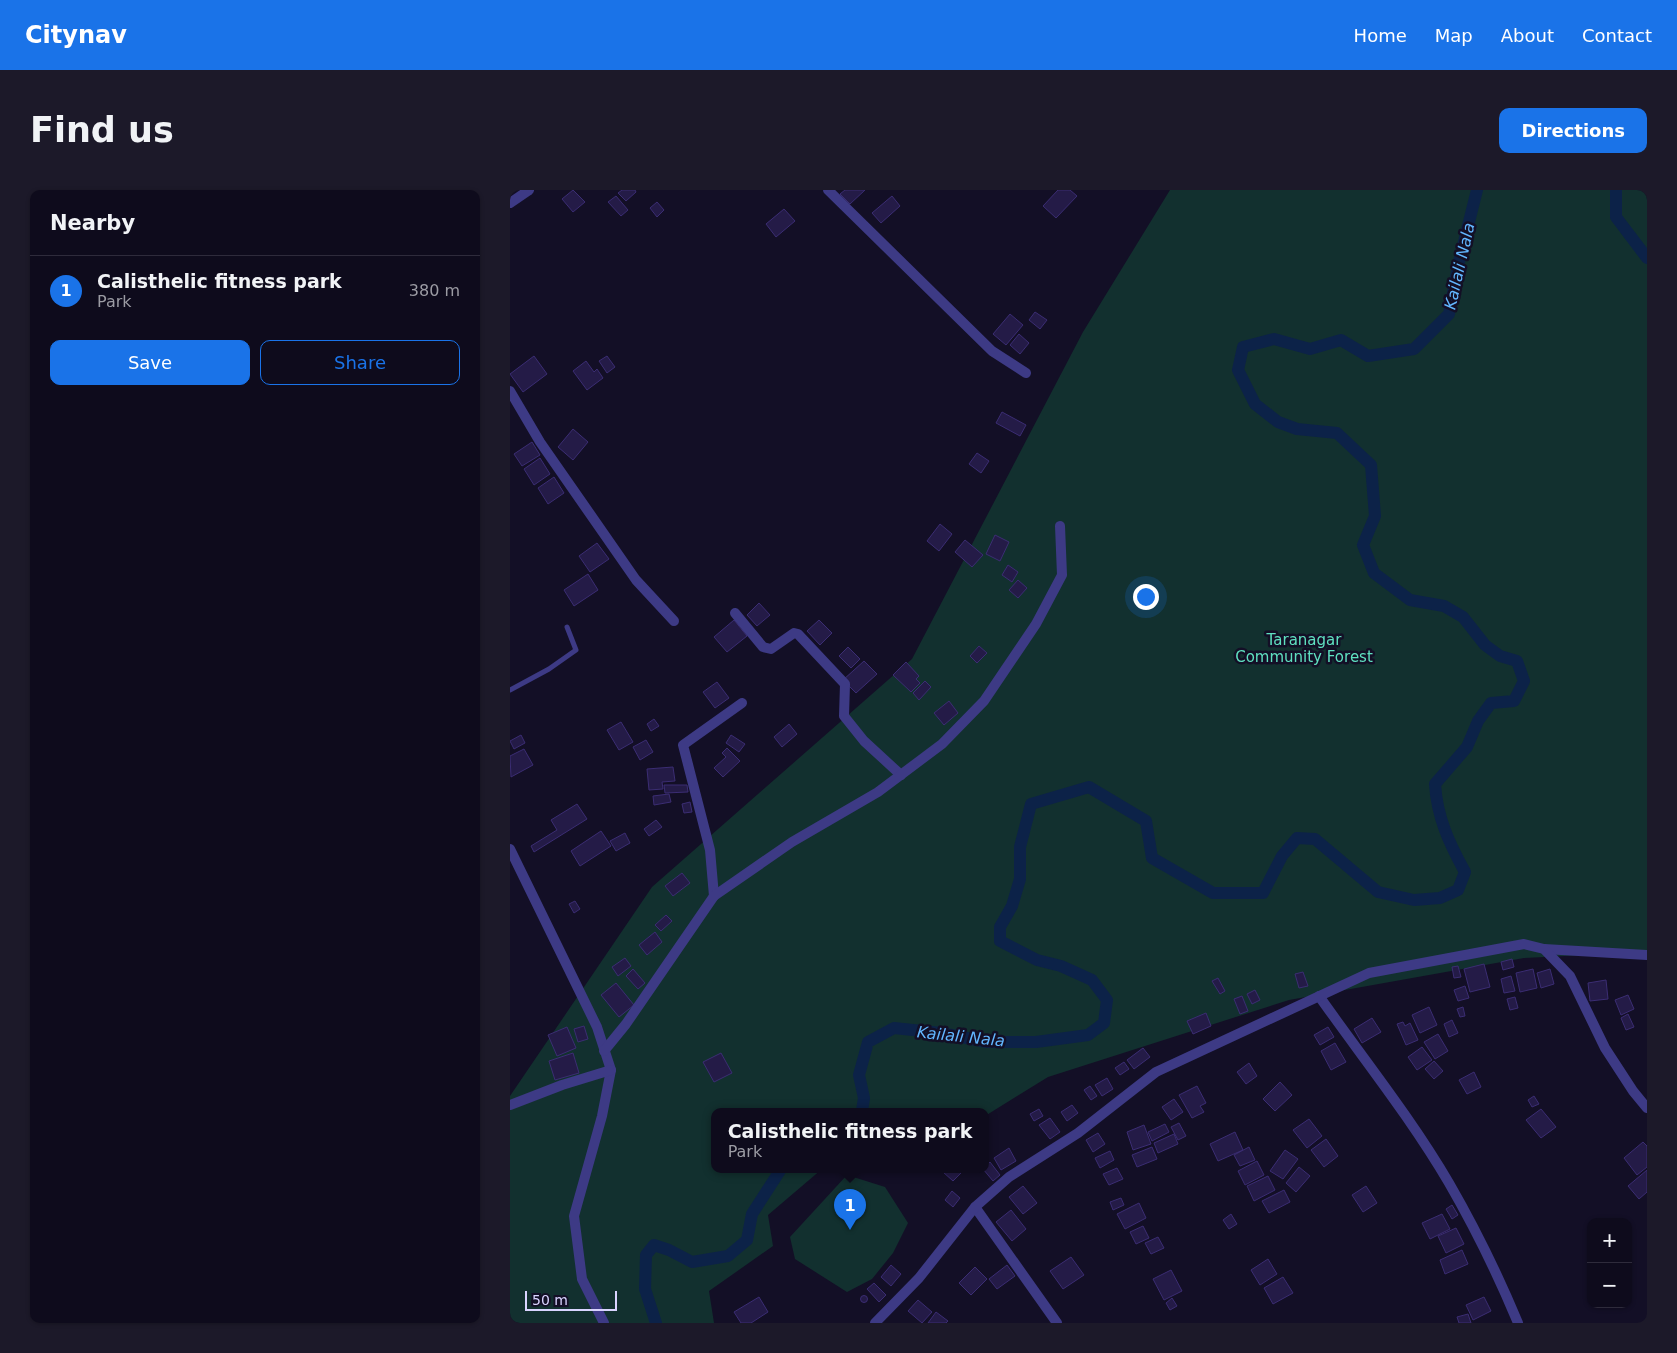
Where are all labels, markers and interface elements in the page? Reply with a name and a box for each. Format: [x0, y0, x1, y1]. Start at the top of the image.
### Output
text: Citynav [25, 21, 127, 49]
text: Home [1354, 25, 1407, 46]
text: Map [1435, 25, 1473, 46]
text: About [1501, 25, 1554, 46]
text: Contact [1582, 25, 1652, 46]
button: Directions [1499, 108, 1647, 153]
text: Find us [30, 110, 174, 150]
text: Nearby [50, 211, 135, 235]
water label: Kailali Nala [1440, 221, 1479, 311]
text: Calisthelic fitness park [97, 270, 342, 292]
text: 1 [60, 281, 72, 300]
text: 380 m [409, 281, 460, 300]
text: Park [97, 292, 132, 311]
button: Save [50, 340, 250, 385]
button: Share [260, 340, 460, 385]
your location [1133, 584, 1159, 610]
park label: Taranagar Community Forest [1235, 631, 1373, 666]
water label: Kailali Nala [916, 1022, 1006, 1051]
popup [711, 1108, 989, 1173]
text: Calisthelic fitness park [728, 1120, 972, 1142]
text: Park [728, 1142, 762, 1161]
pin: 1 [834, 1189, 866, 1230]
map controls [1587, 1218, 1632, 1308]
button: + [1587, 1218, 1632, 1263]
button: − [1587, 1263, 1632, 1308]
scale bar [525, 1288, 618, 1311]
text: 50 m [532, 1292, 568, 1308]

